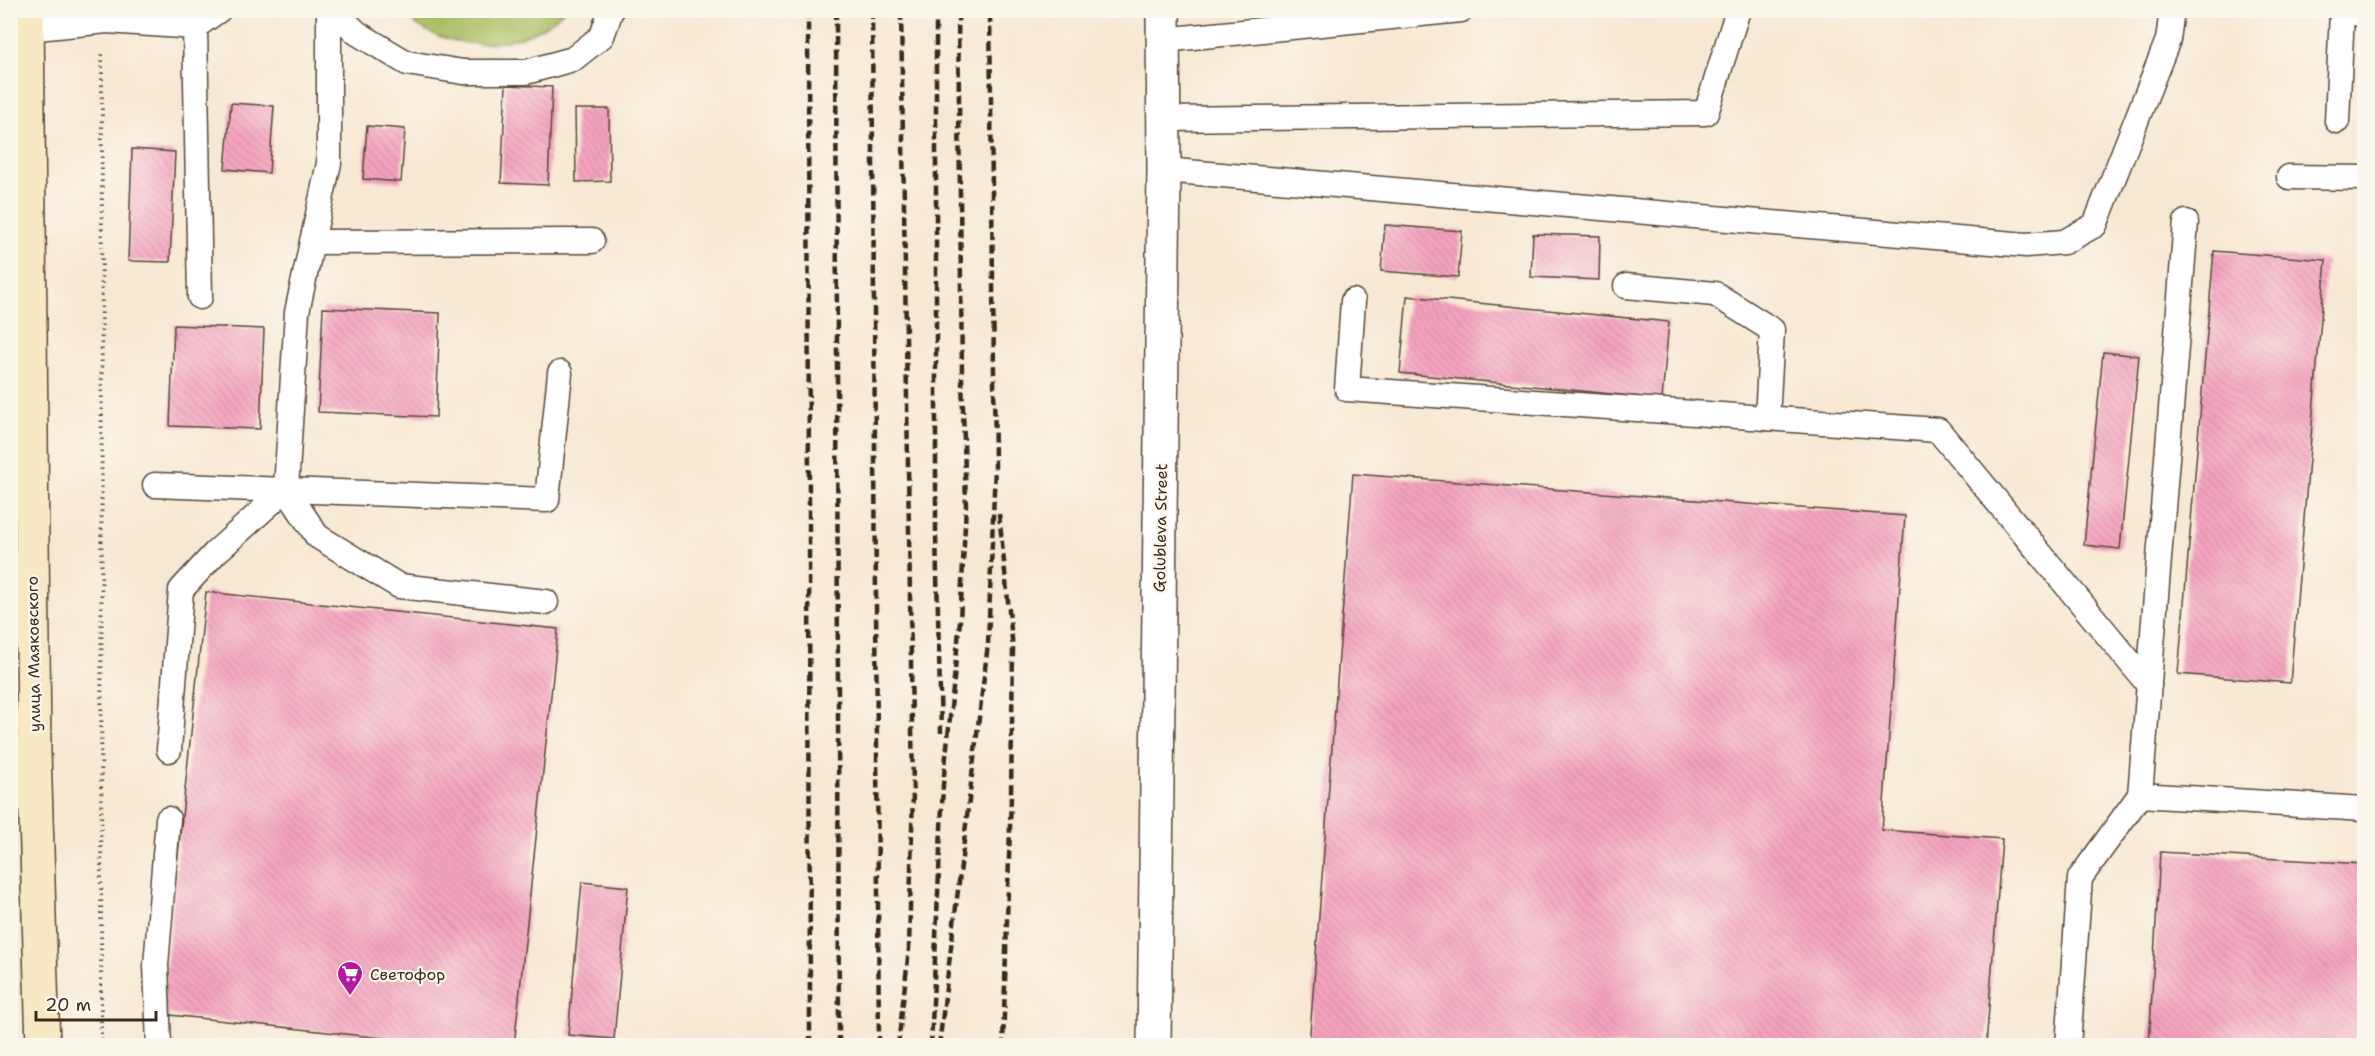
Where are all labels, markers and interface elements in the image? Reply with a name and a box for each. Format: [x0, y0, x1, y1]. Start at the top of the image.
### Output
street label: Golubleva Street [1149, 463, 1172, 593]
street label: улица Маяковского [22, 576, 45, 732]
supermarket icon: Светофор [335, 959, 365, 997]
place label: Светофор [370, 964, 445, 985]
scale bar [36, 984, 156, 1022]
text: 20 m [45, 993, 91, 1017]

